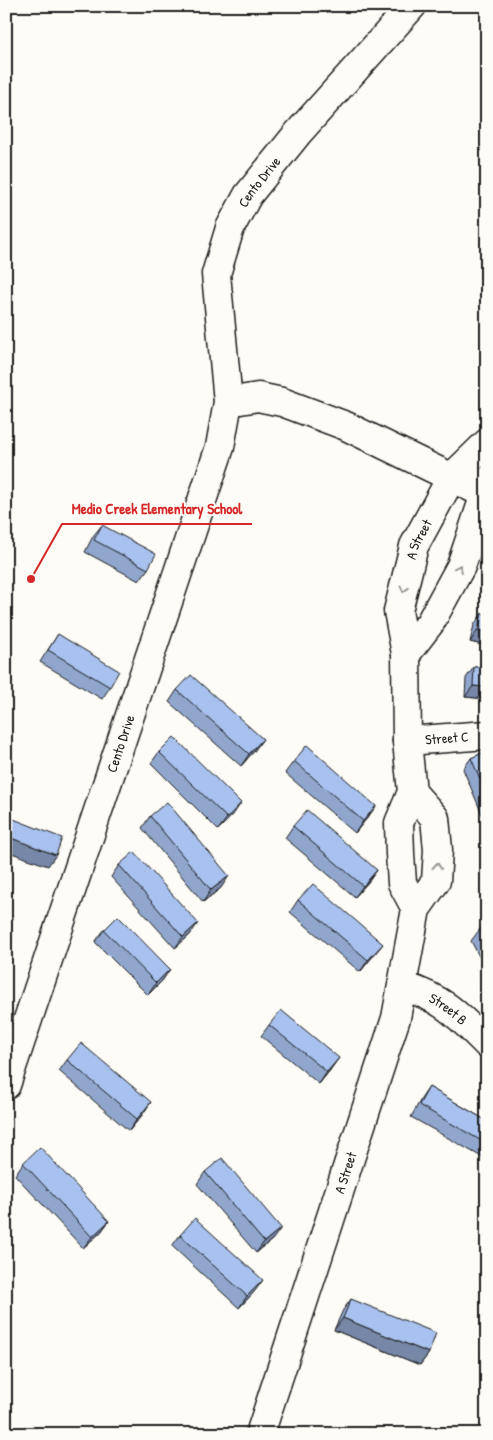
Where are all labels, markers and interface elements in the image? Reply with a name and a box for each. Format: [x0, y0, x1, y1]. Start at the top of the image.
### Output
street label: Cento Drive [233, 152, 285, 210]
callout: Medio Creek Elementary School [62, 494, 252, 524]
text: Medio Creek Elementary School [72, 498, 243, 520]
street label: A Street [401, 515, 436, 561]
one-way arrow [453, 564, 464, 573]
one-way arrow [399, 584, 410, 593]
street label: Cento Drive [102, 712, 139, 775]
street label: Street C [424, 726, 470, 749]
one-way arrow [431, 862, 442, 870]
street label: Street B [426, 988, 472, 1029]
street label: A Street [329, 1149, 361, 1196]

